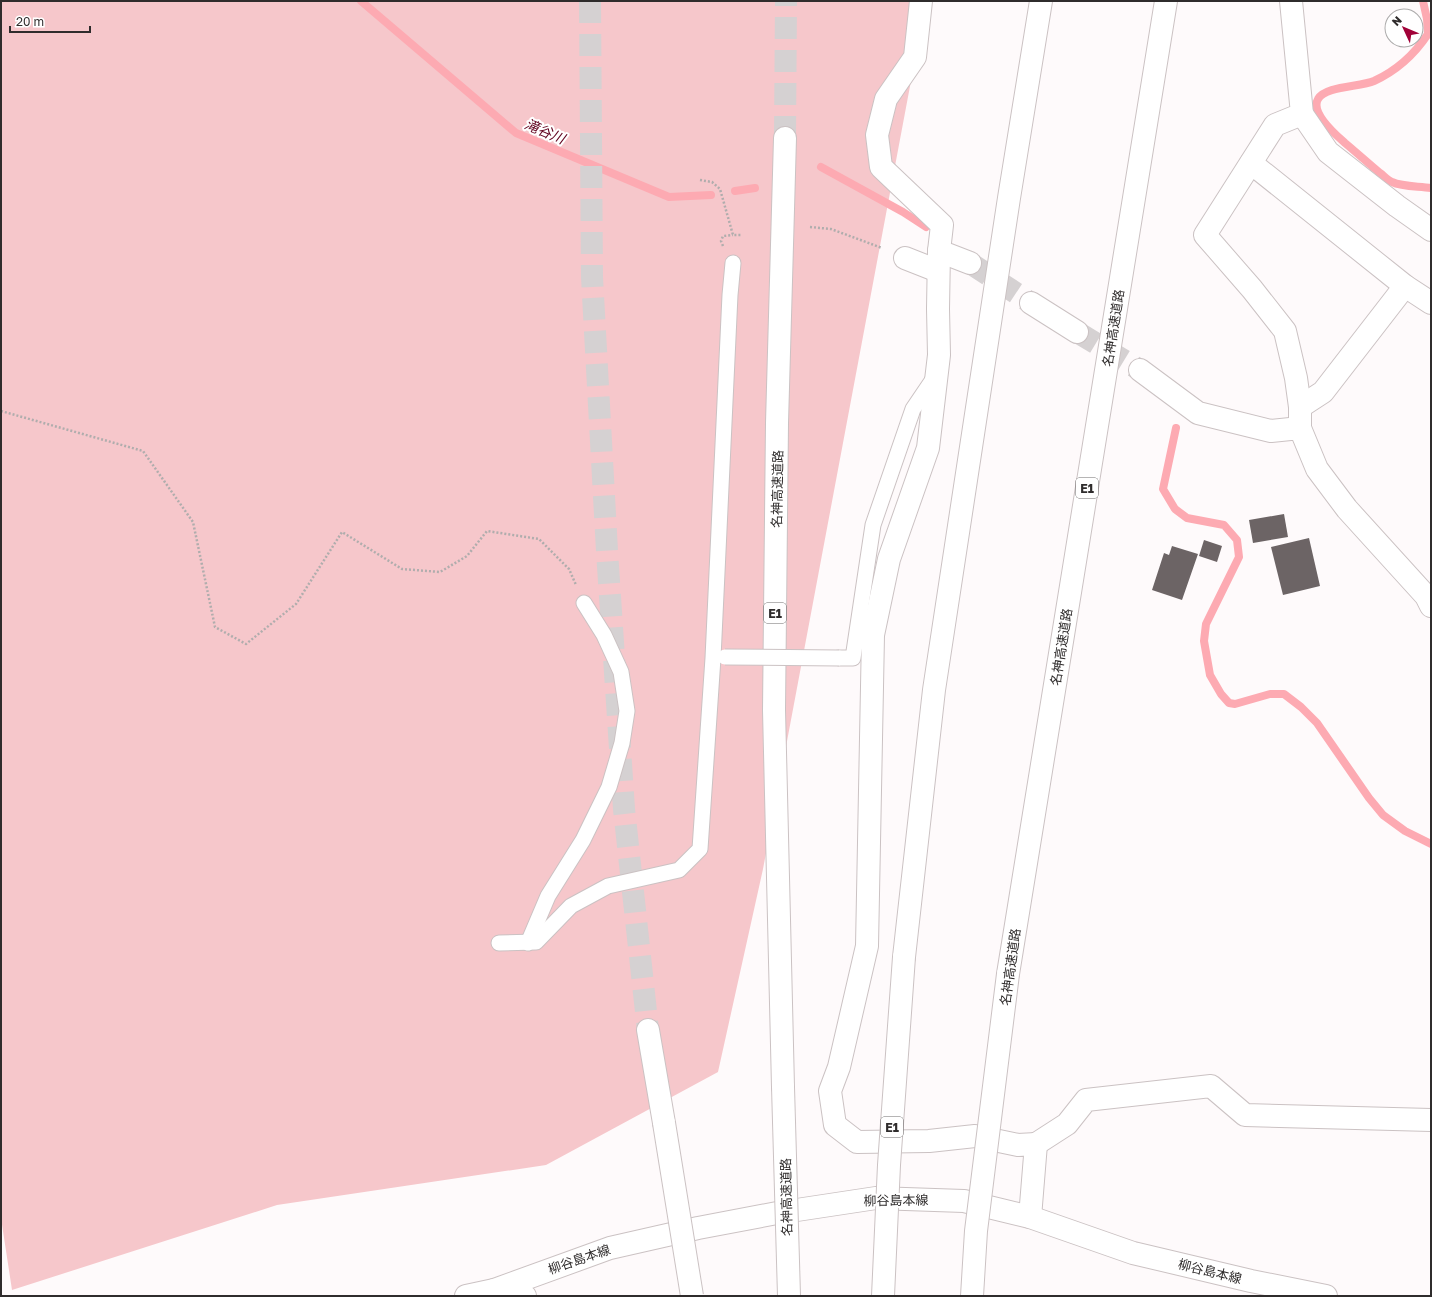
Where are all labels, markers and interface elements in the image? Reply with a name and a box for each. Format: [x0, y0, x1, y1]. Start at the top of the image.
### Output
scale bar [10, 8, 90, 34]
north arrow [1384, 8, 1424, 48]
text: N [1389, 13, 1404, 28]
text: 20 m [16, 14, 44, 29]
water label: 滝谷川 [522, 115, 569, 148]
street label: 名神高速道路 [1099, 288, 1127, 368]
street label: 名神高速道路 [768, 450, 786, 528]
road number: E1 [1076, 478, 1098, 498]
road number: E1 [764, 603, 786, 623]
street label: 名神高速道路 [1047, 607, 1075, 687]
street label: 名神高速道路 [997, 927, 1023, 1007]
road number: E1 [881, 1117, 903, 1137]
street label: 名神高速道路 [777, 1158, 795, 1236]
street label: 柳谷島本線 [863, 1191, 929, 1209]
street label: 柳谷島本線 [546, 1241, 612, 1277]
street label: 柳谷島本線 [1177, 1255, 1243, 1287]

